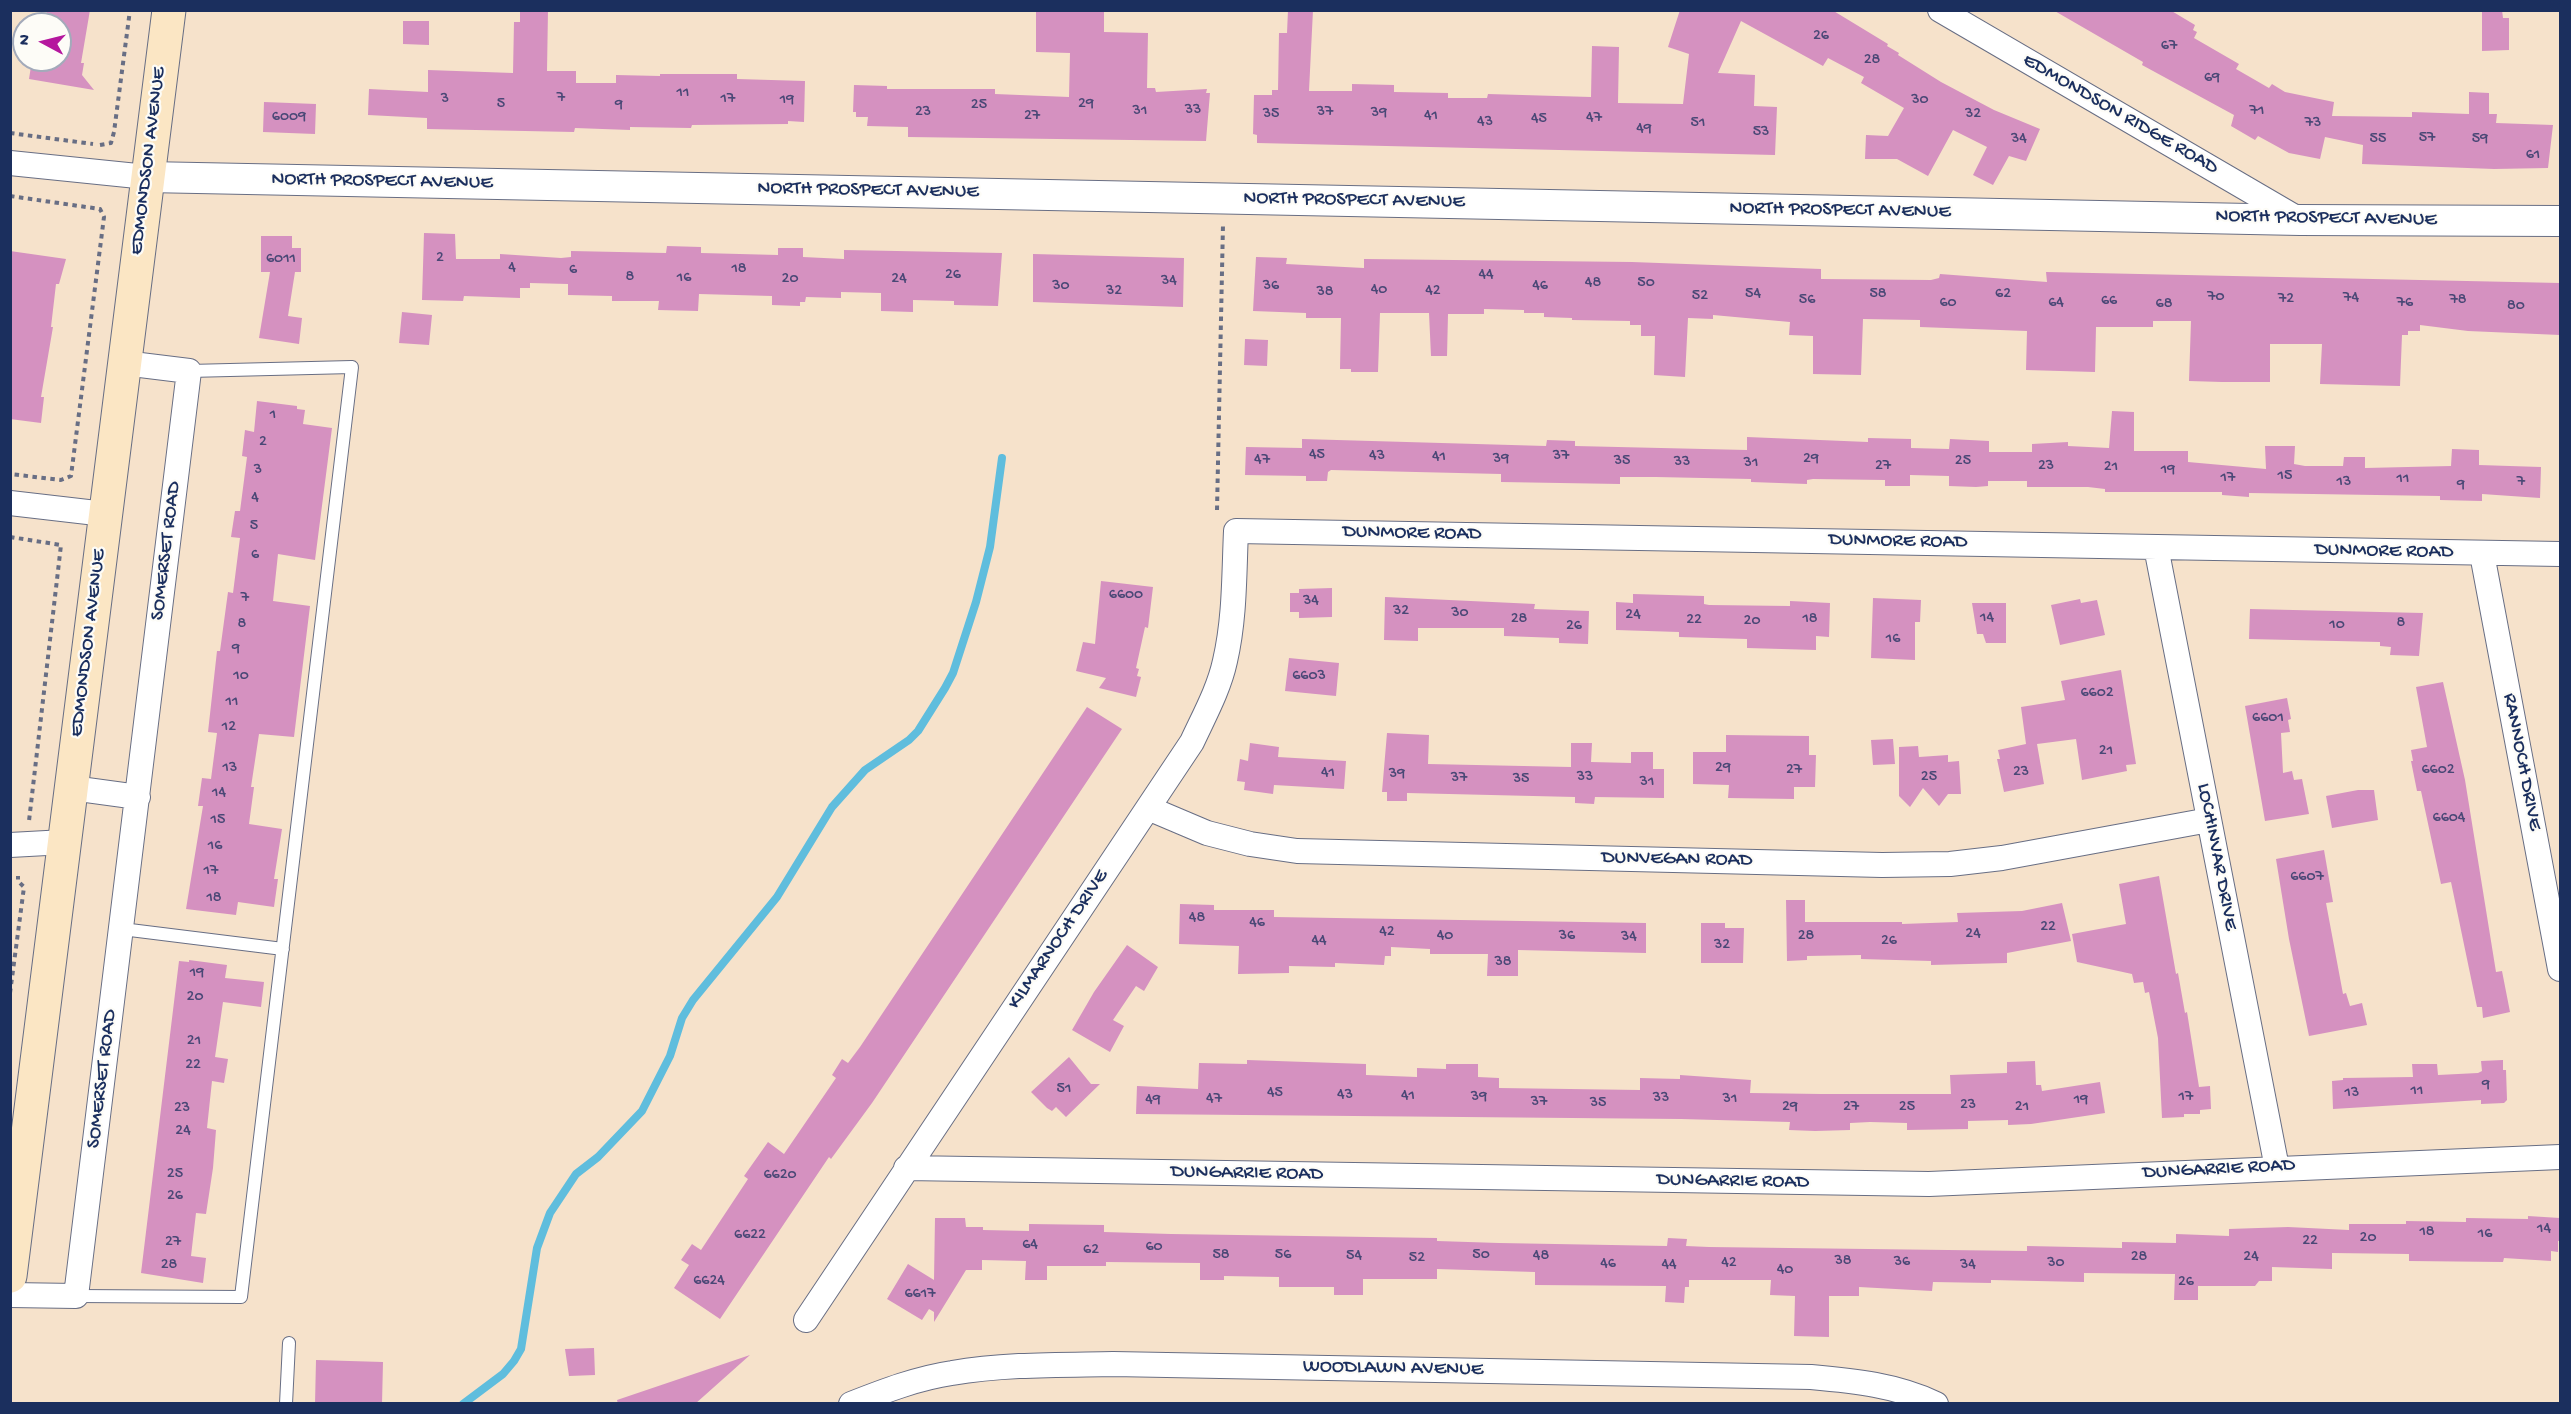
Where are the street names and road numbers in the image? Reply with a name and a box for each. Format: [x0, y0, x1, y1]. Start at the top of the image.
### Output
street label: EDMONDSON RIDGE ROAD [2018, 49, 2222, 181]
street label: EDMONDSON AVENUE [126, 66, 172, 256]
street label: NORTH PROSPECT AVENUE [271, 168, 493, 196]
street label: NORTH PROSPECT AVENUE [757, 177, 979, 205]
street label: NORTH PROSPECT AVENUE [1243, 187, 1465, 215]
street label: NORTH PROSPECT AVENUE [1729, 197, 1951, 225]
street label: NORTH PROSPECT AVENUE [2215, 205, 2437, 233]
street label: SOMERSET ROAD [147, 480, 187, 622]
street label: DUNMORE ROAD [1343, 521, 1481, 547]
street label: DUNMORE ROAD [1829, 529, 1967, 555]
street label: DUNMORE ROAD [2315, 539, 2453, 565]
street label: EDMONDSON AVENUE [66, 548, 112, 738]
street label: RANNOCH DRIVE [2496, 691, 2546, 833]
street label: LOCHINVAR DRIVE [2190, 781, 2242, 933]
street label: DUNVEGAN ROAD [1601, 847, 1753, 873]
street label: KILMARNOCH DRIVE [1003, 866, 1115, 1014]
street label: SOMERSET ROAD [83, 1008, 123, 1150]
street label: DUNGARRIE ROAD [2142, 1154, 2296, 1186]
street label: DUNGARRIE ROAD [1171, 1161, 1323, 1187]
street label: DUNGARRIE ROAD [1657, 1169, 1809, 1195]
street label: WOODLAWN AVENUE [1303, 1355, 1483, 1383]

